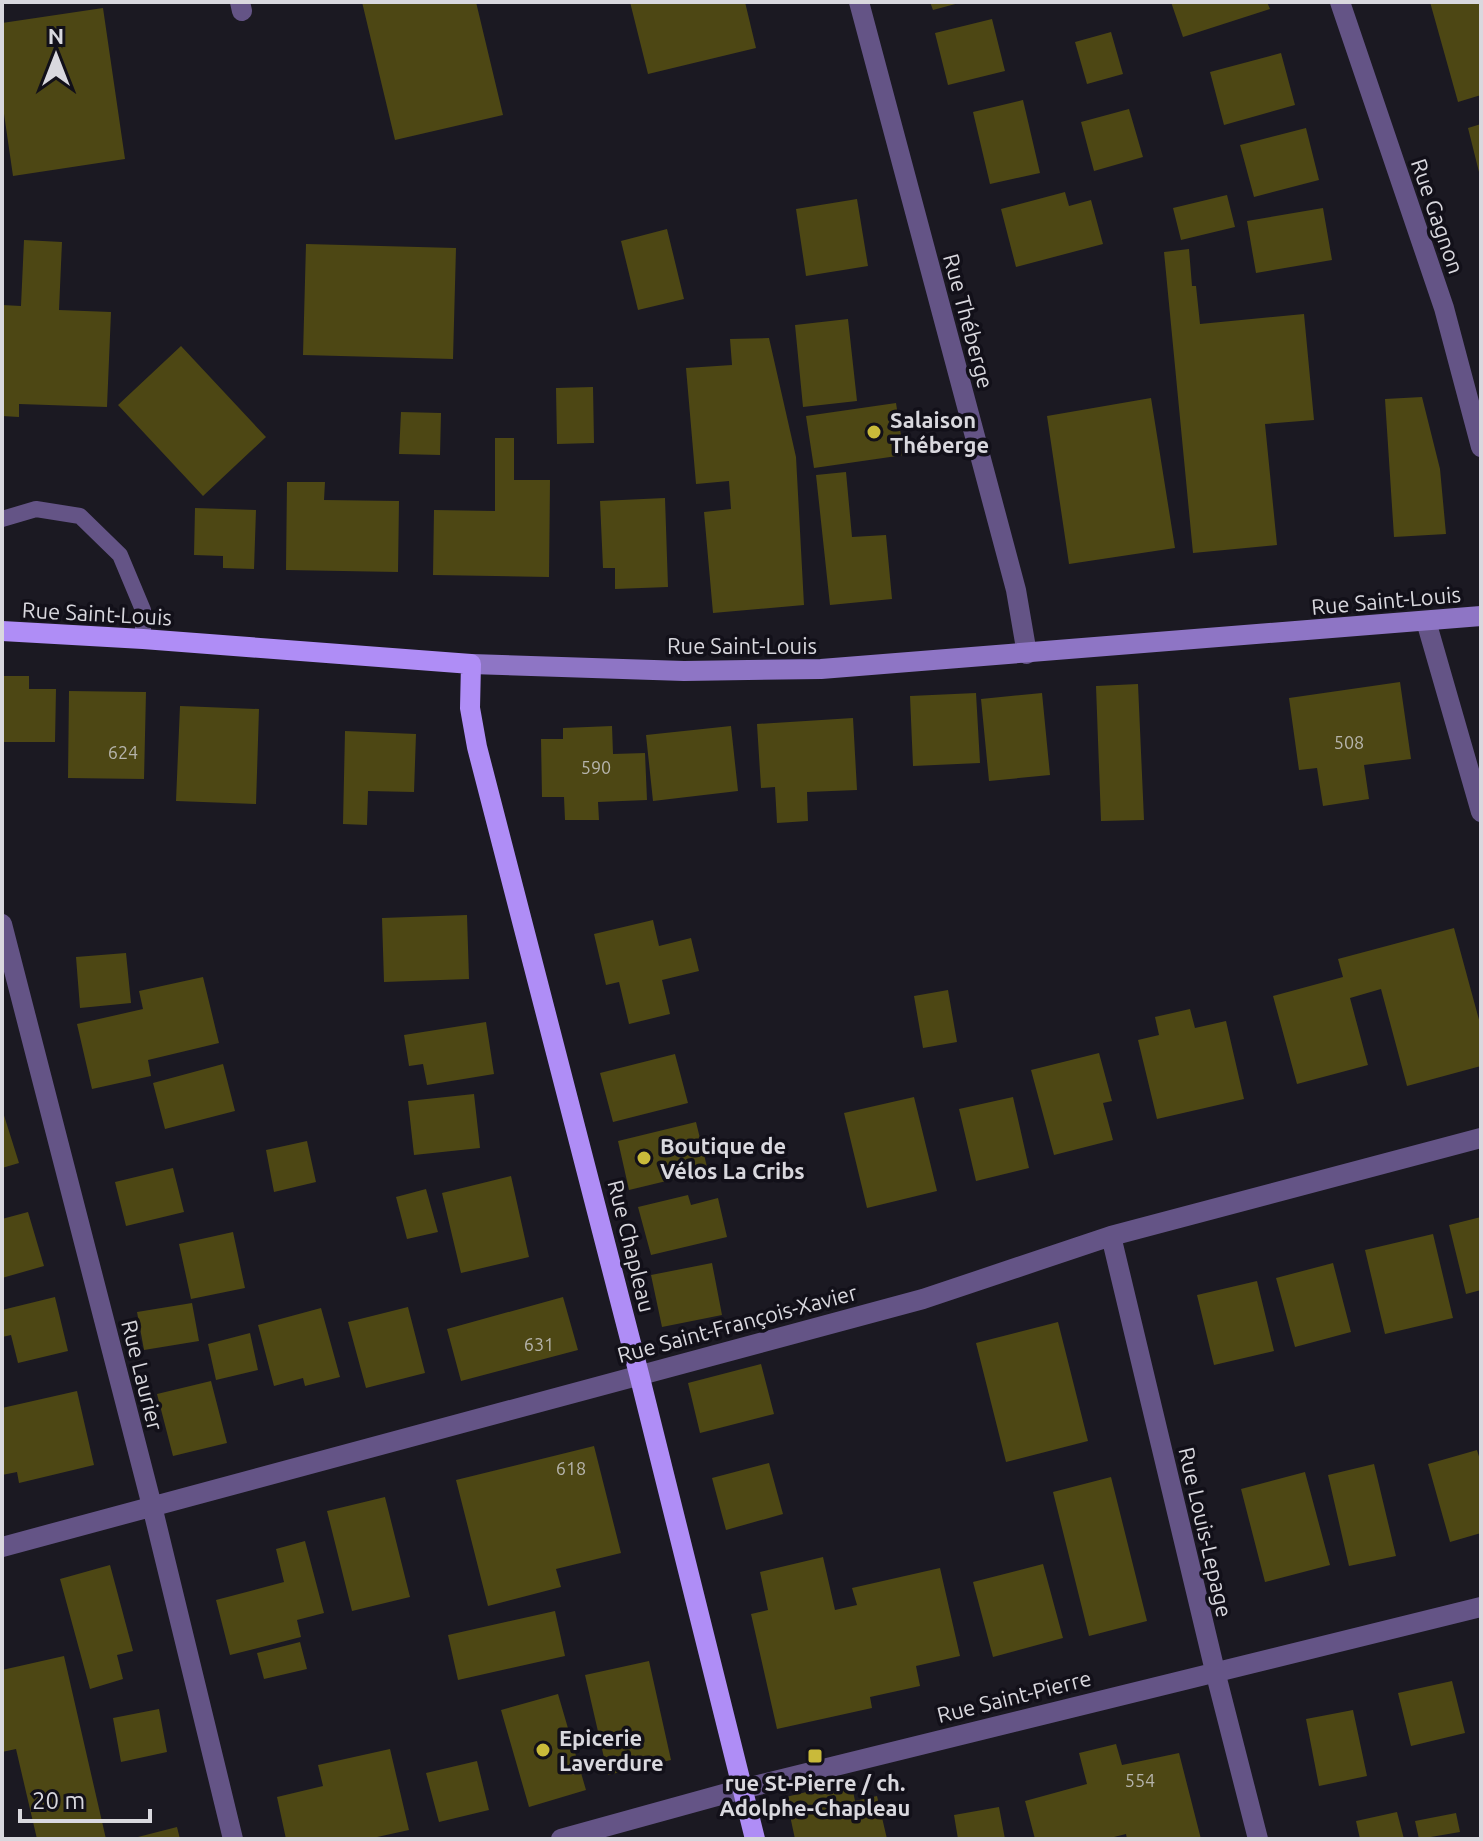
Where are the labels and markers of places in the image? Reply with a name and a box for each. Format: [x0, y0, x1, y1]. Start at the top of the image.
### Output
place label: Salaison Théberge [890, 407, 989, 457]
marker: Salaison Théberge [865, 423, 883, 441]
place label: Boutique de Vélos La Cribs [660, 1133, 805, 1183]
marker: Boutique de Vélos La Cribs [635, 1149, 653, 1167]
place label: Epicerie Laverdure [559, 1725, 664, 1775]
marker: Epicerie Laverdure [534, 1741, 552, 1759]
marker: rue St-Pierre / ch. Adolphe-Chapleau [806, 1747, 824, 1765]
place label: rue St-Pierre / ch. Adolphe-Chapleau [720, 1770, 910, 1820]

